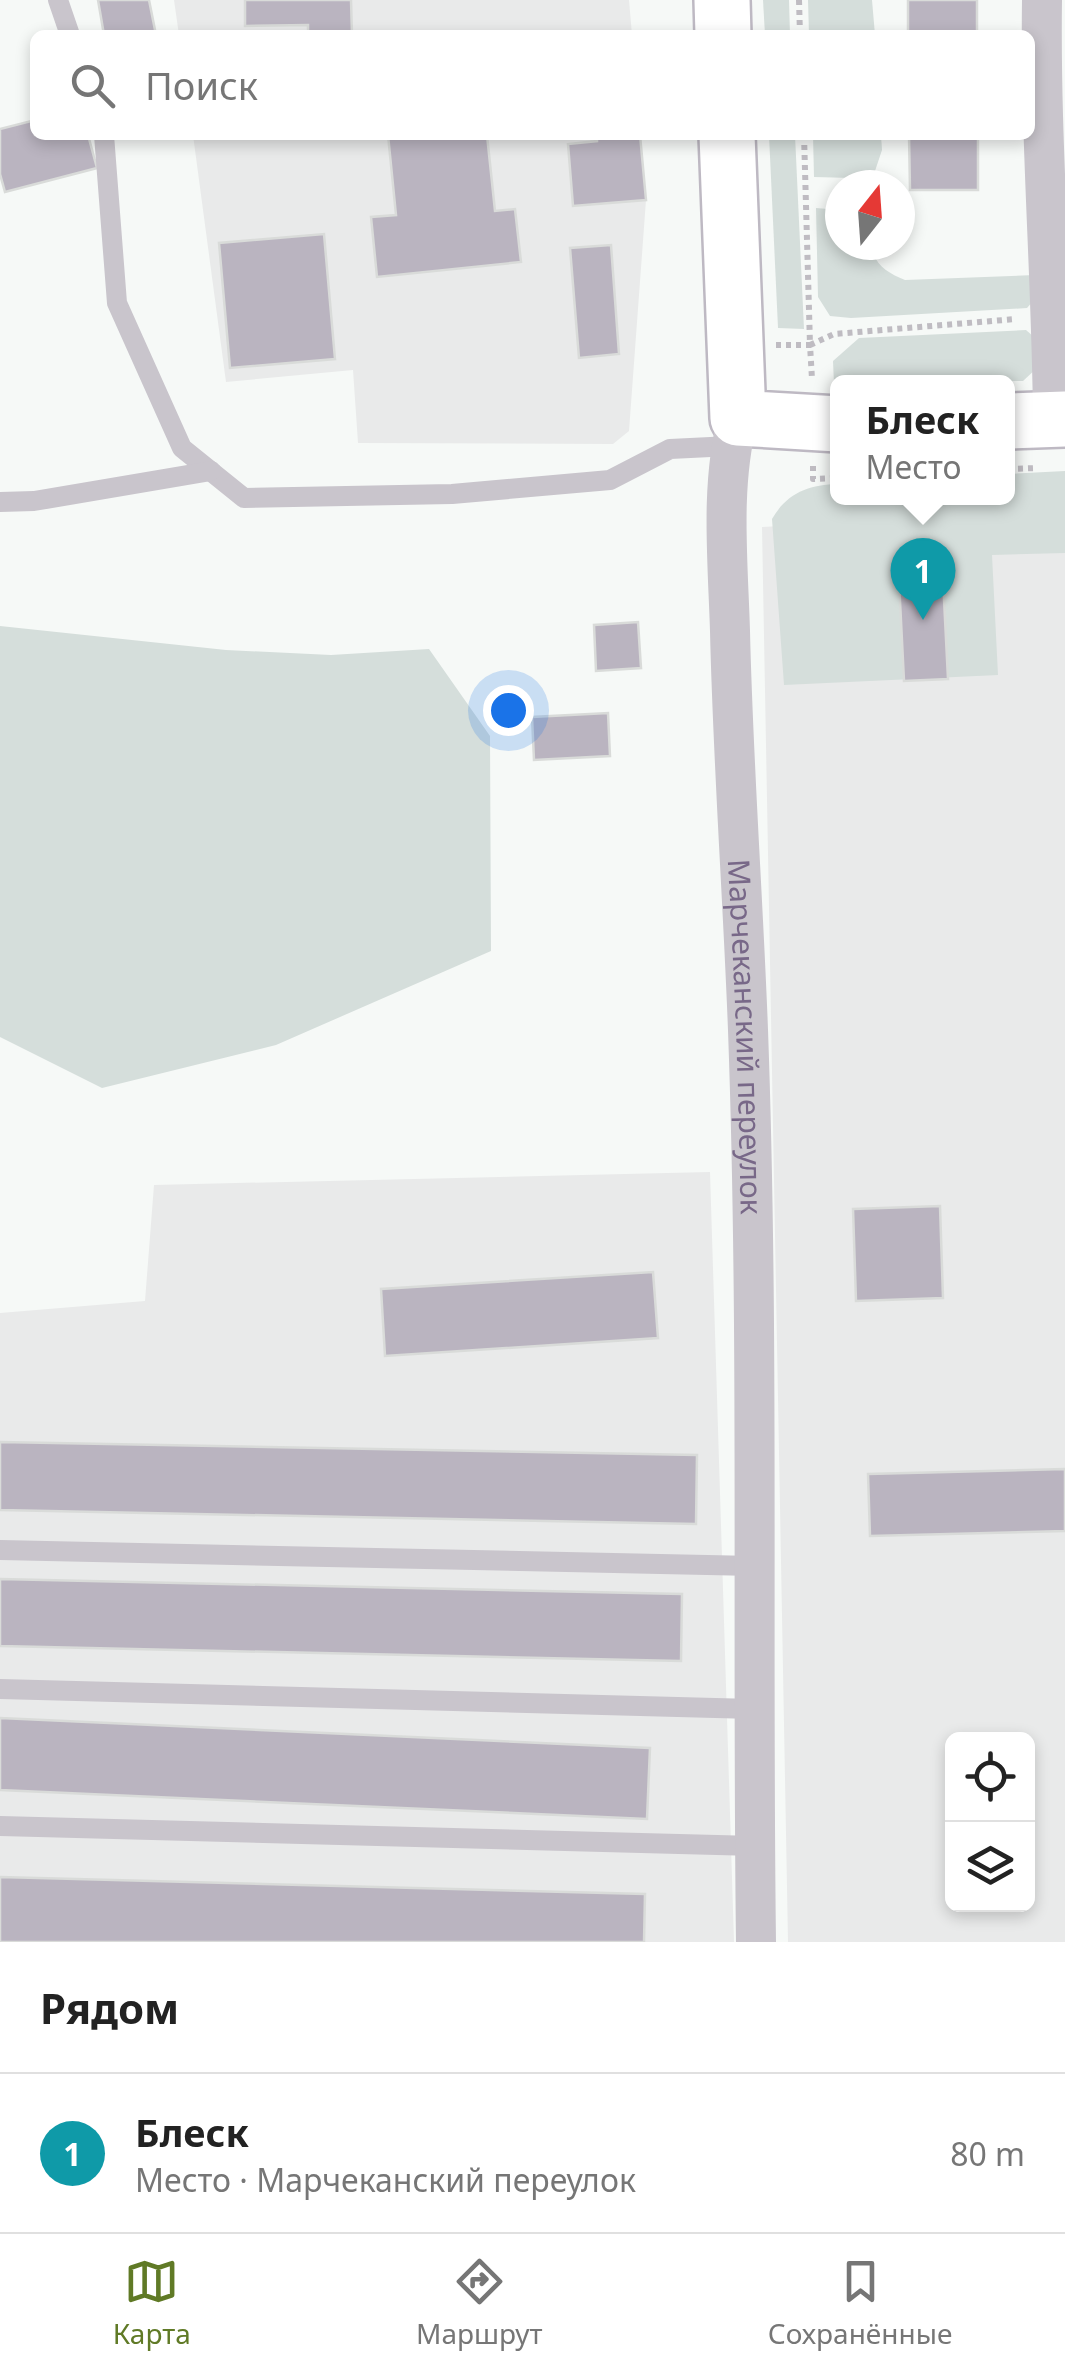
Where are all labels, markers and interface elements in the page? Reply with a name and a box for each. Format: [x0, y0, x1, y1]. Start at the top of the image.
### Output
search box [30, 30, 1035, 140]
icon: search [65, 58, 120, 113]
text: Поиск [145, 59, 258, 111]
north arrow [825, 170, 915, 260]
popup [830, 375, 1015, 505]
text: Блеск [866, 393, 979, 445]
text: Место [866, 445, 962, 488]
pin: 1 [890, 538, 956, 620]
your location [483, 685, 534, 736]
street label: Марчеканский переулок [719, 858, 773, 1215]
map controls [945, 1732, 1035, 1912]
button: locate [945, 1732, 1035, 1822]
button: layers [945, 1822, 1035, 1912]
text: Рядом [40, 1979, 179, 2036]
text: Блеск [135, 2106, 249, 2158]
text: 1 [63, 2132, 82, 2175]
text: 80 m [950, 2132, 1025, 2175]
text: Место · Марчеканский переулок [135, 2158, 636, 2201]
tab: Карта [113, 2254, 191, 2352]
tab: Маршрут [416, 2254, 543, 2352]
tab: Сохранённые [768, 2254, 952, 2352]

